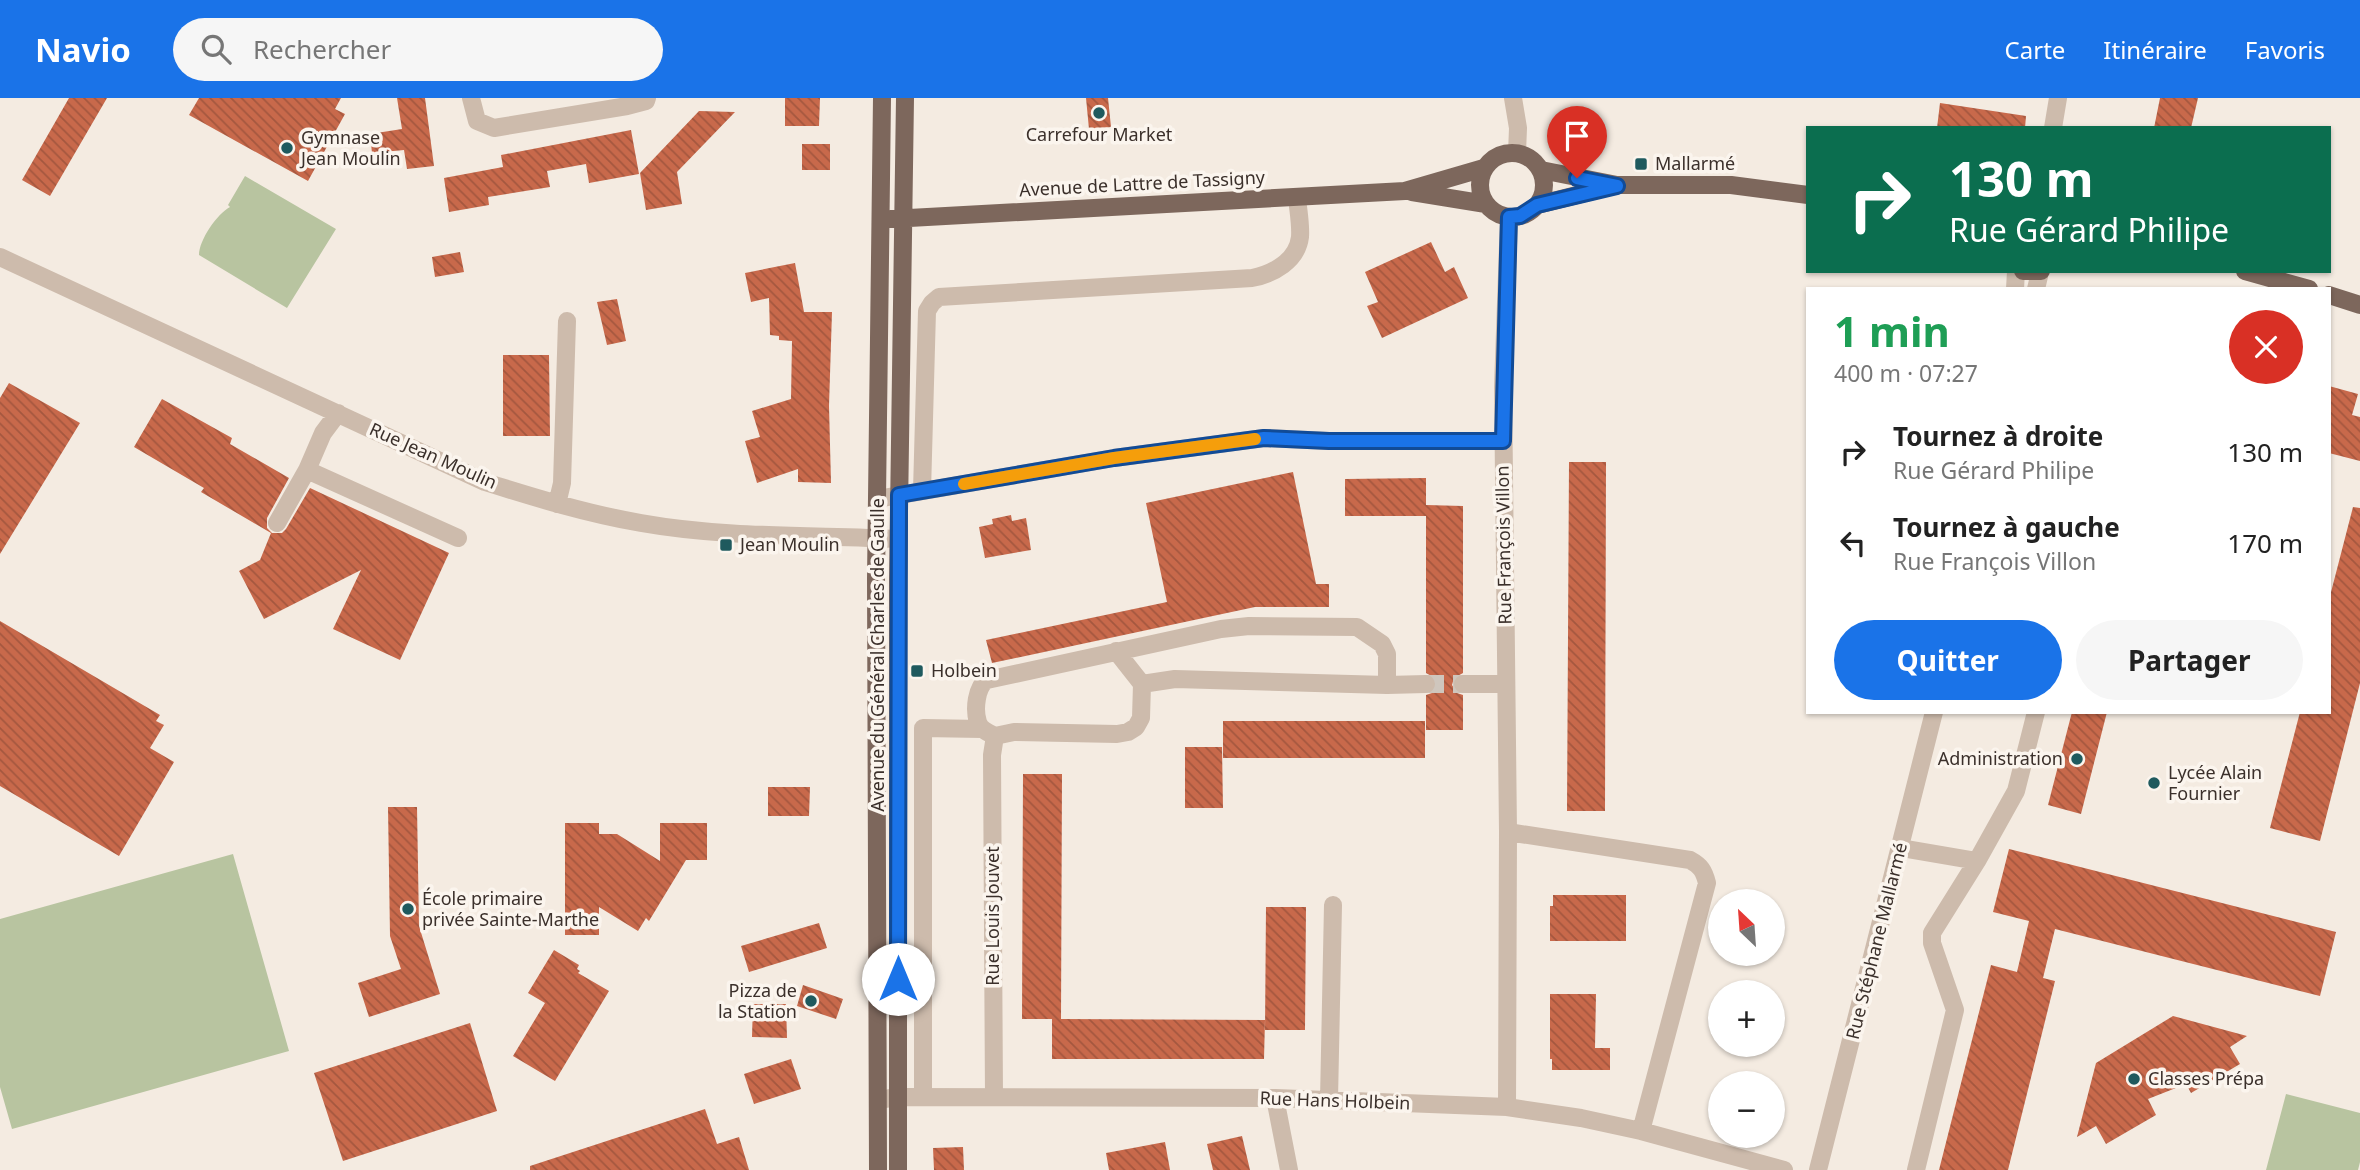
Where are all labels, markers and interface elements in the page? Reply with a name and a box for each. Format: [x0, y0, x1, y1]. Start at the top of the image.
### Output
search box [173, 18, 663, 81]
text: Navio [35, 27, 131, 72]
icon: search [197, 30, 235, 68]
text: Rechercher [253, 31, 391, 67]
text: Carte [2005, 33, 2065, 66]
text: Itinéraire [2103, 33, 2207, 66]
text: Favoris [2245, 33, 2325, 66]
marker: Carrefour Market [1091, 105, 1107, 121]
pin [1547, 106, 1607, 178]
icon: arrive [1558, 117, 1596, 155]
place label: Carrefour Market [1026, 122, 1173, 146]
place label: Gymnase Jean Moulin [299, 125, 401, 170]
marker: Gymnase Jean Moulin [279, 140, 295, 156]
text: 130 m [1949, 145, 2094, 211]
place label: Mallarmé [1655, 151, 1735, 175]
icon: right [1834, 154, 1925, 245]
marker: Mallarmé [1633, 156, 1649, 172]
street label: Avenue de Lattre de Tassigny [1018, 165, 1266, 201]
text: Rue Gérard Philipe [1949, 208, 2229, 251]
text: 1 min [1834, 302, 1950, 359]
button: close [2229, 310, 2303, 384]
text: 400 m · 07:27 [1834, 357, 1978, 389]
street label: Rue Jean Moulin [366, 416, 501, 494]
text: Tournez à droite [1893, 418, 2103, 454]
icon: right [1834, 433, 1872, 471]
text: 130 m [2227, 434, 2303, 470]
text: Rue Gérard Philipe [1893, 454, 2094, 486]
street label: Rue François Villon [1490, 465, 1516, 625]
street label: Avenue du Général Charles de Gaulle [865, 498, 889, 812]
text: Tournez à gauche [1893, 509, 2120, 545]
icon: left [1834, 524, 1872, 562]
text: 170 m [2227, 525, 2303, 561]
place label: Jean Moulin [738, 532, 840, 556]
marker: Jean Moulin [718, 537, 734, 553]
text: Rue François Villon [1893, 545, 2096, 577]
button: Quitter [1834, 620, 2062, 700]
button: Partager [2076, 620, 2303, 700]
place label: Holbein [931, 658, 997, 682]
marker: Holbein [909, 663, 925, 679]
place label: Administration [1938, 746, 2063, 770]
marker: Administration [2069, 751, 2085, 767]
place label: Lycée Alain Fournier [2168, 760, 2262, 805]
marker: Lycée Alain Fournier [2146, 775, 2162, 791]
street label: Rue Stéphane Mallarmé [1840, 840, 1912, 1042]
street label: Rue Louis Jouvet [980, 846, 1004, 986]
place label: École primaire privée Sainte-Marthe [422, 886, 599, 931]
north arrow [1708, 889, 1785, 966]
map controls [1708, 889, 1785, 1148]
marker: École primaire privée Sainte-Marthe [400, 901, 416, 917]
position arrow [861, 942, 935, 1016]
place label: Pizza de la Station [718, 978, 797, 1023]
button: + [1708, 980, 1785, 1057]
marker: Pizza de la Station [803, 993, 819, 1009]
place label: Classes Prépa [2148, 1066, 2264, 1090]
button: − [1708, 1071, 1785, 1148]
marker: Classes Prépa [2126, 1071, 2142, 1087]
street label: Rue Hans Holbein [1259, 1085, 1411, 1115]

